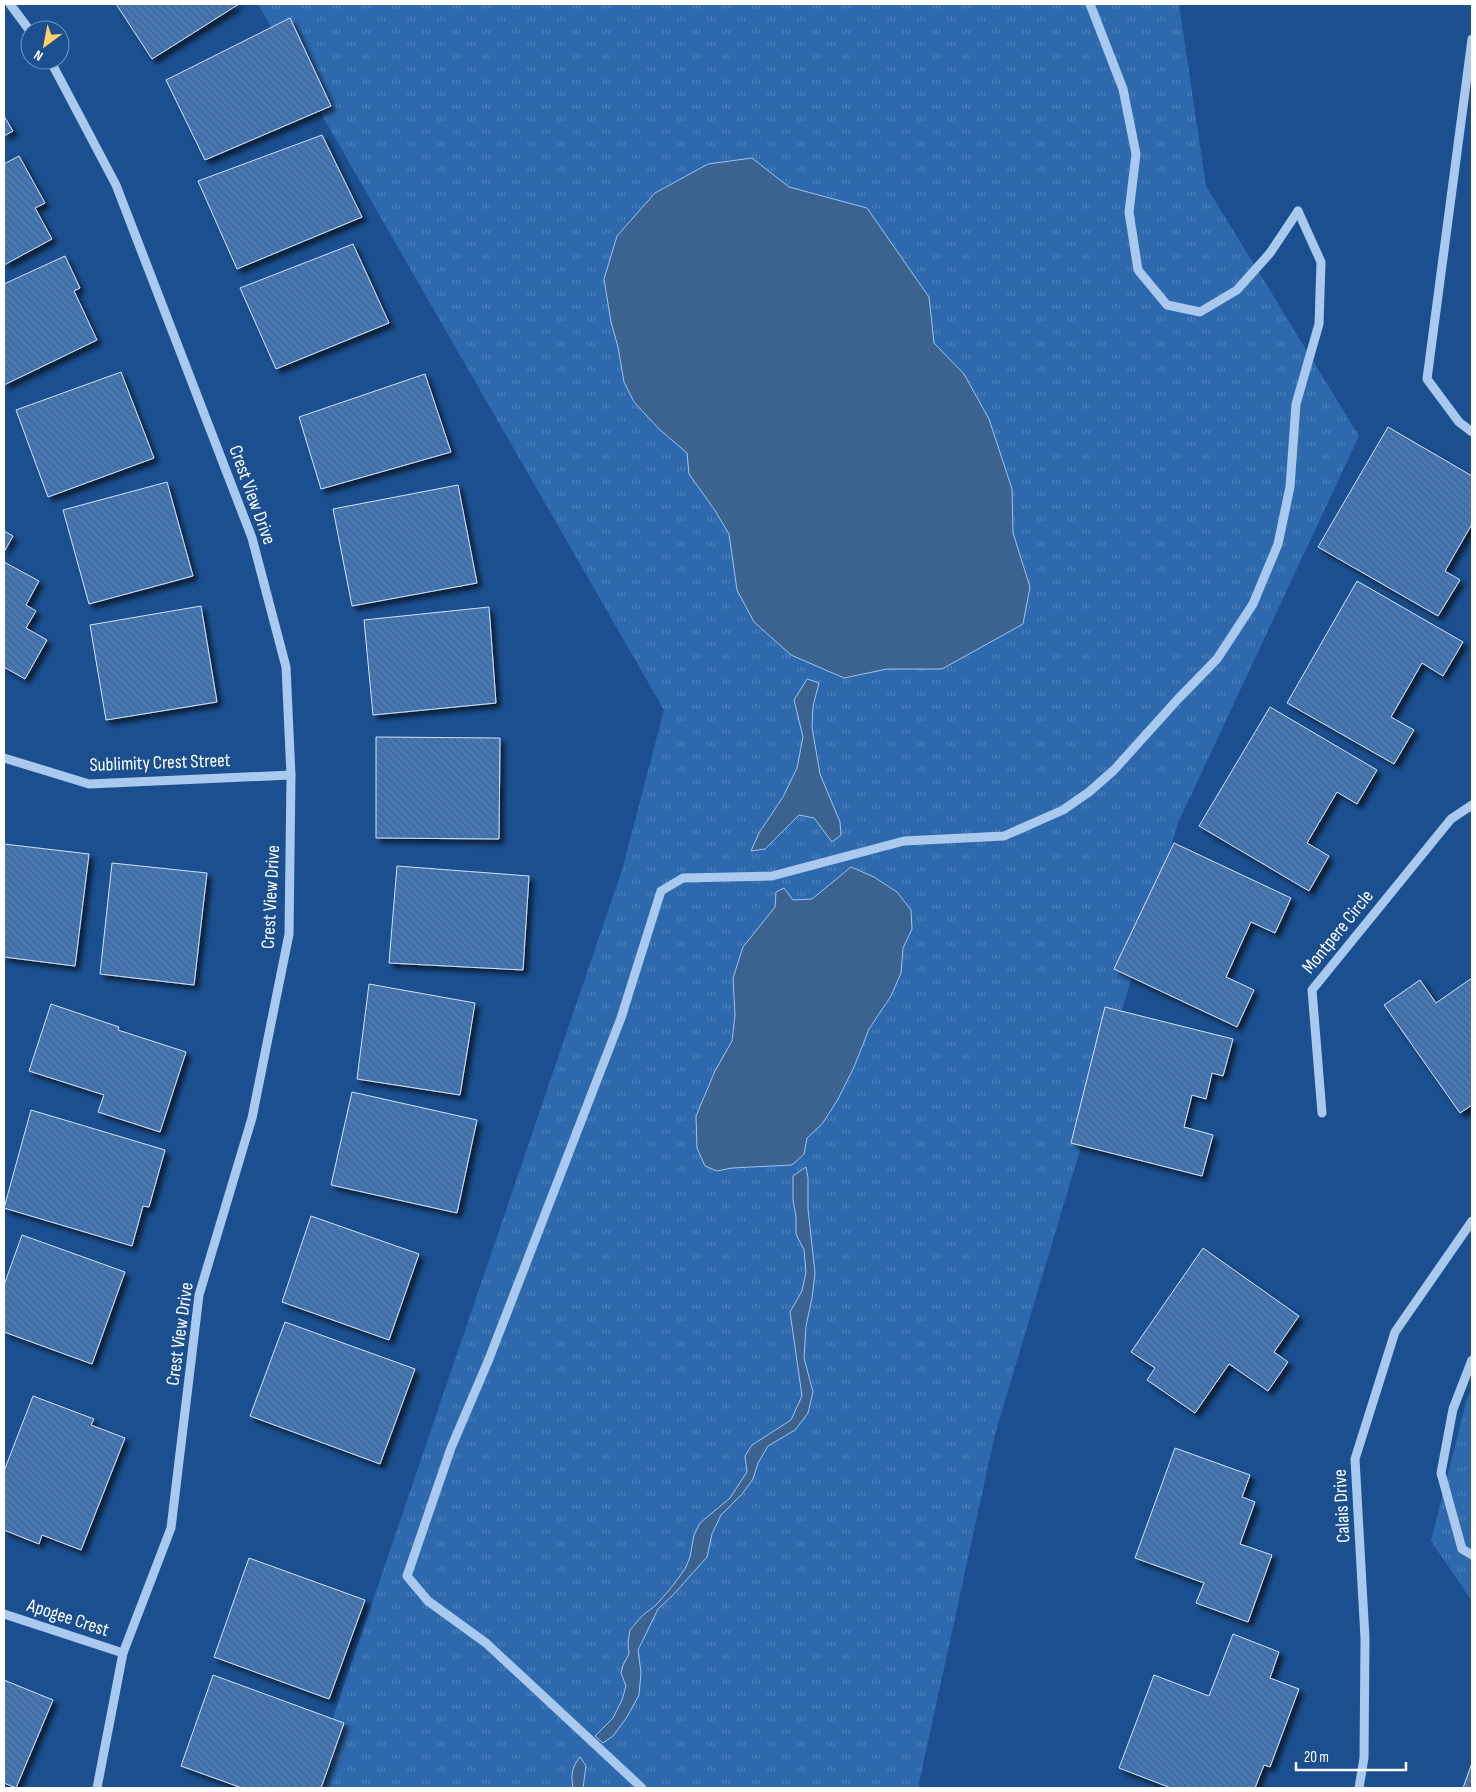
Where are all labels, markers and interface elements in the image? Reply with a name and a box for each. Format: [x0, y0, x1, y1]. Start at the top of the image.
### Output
north arrow [20, 20, 70, 70]
text: N [31, 46, 46, 65]
street label: Crest View Drive [223, 442, 281, 548]
street label: Sublimity Crest Street [89, 749, 231, 777]
street label: Crest View Drive [257, 844, 285, 950]
street label: Montpere Circle [1297, 885, 1379, 979]
street label: Crest View Drive [161, 1281, 199, 1387]
street label: Calais Drive [1329, 1469, 1355, 1543]
street label: Apogee Crest [23, 1594, 112, 1642]
scale bar [1296, 1740, 1406, 1772]
text: 20 m [1304, 1748, 1329, 1767]

